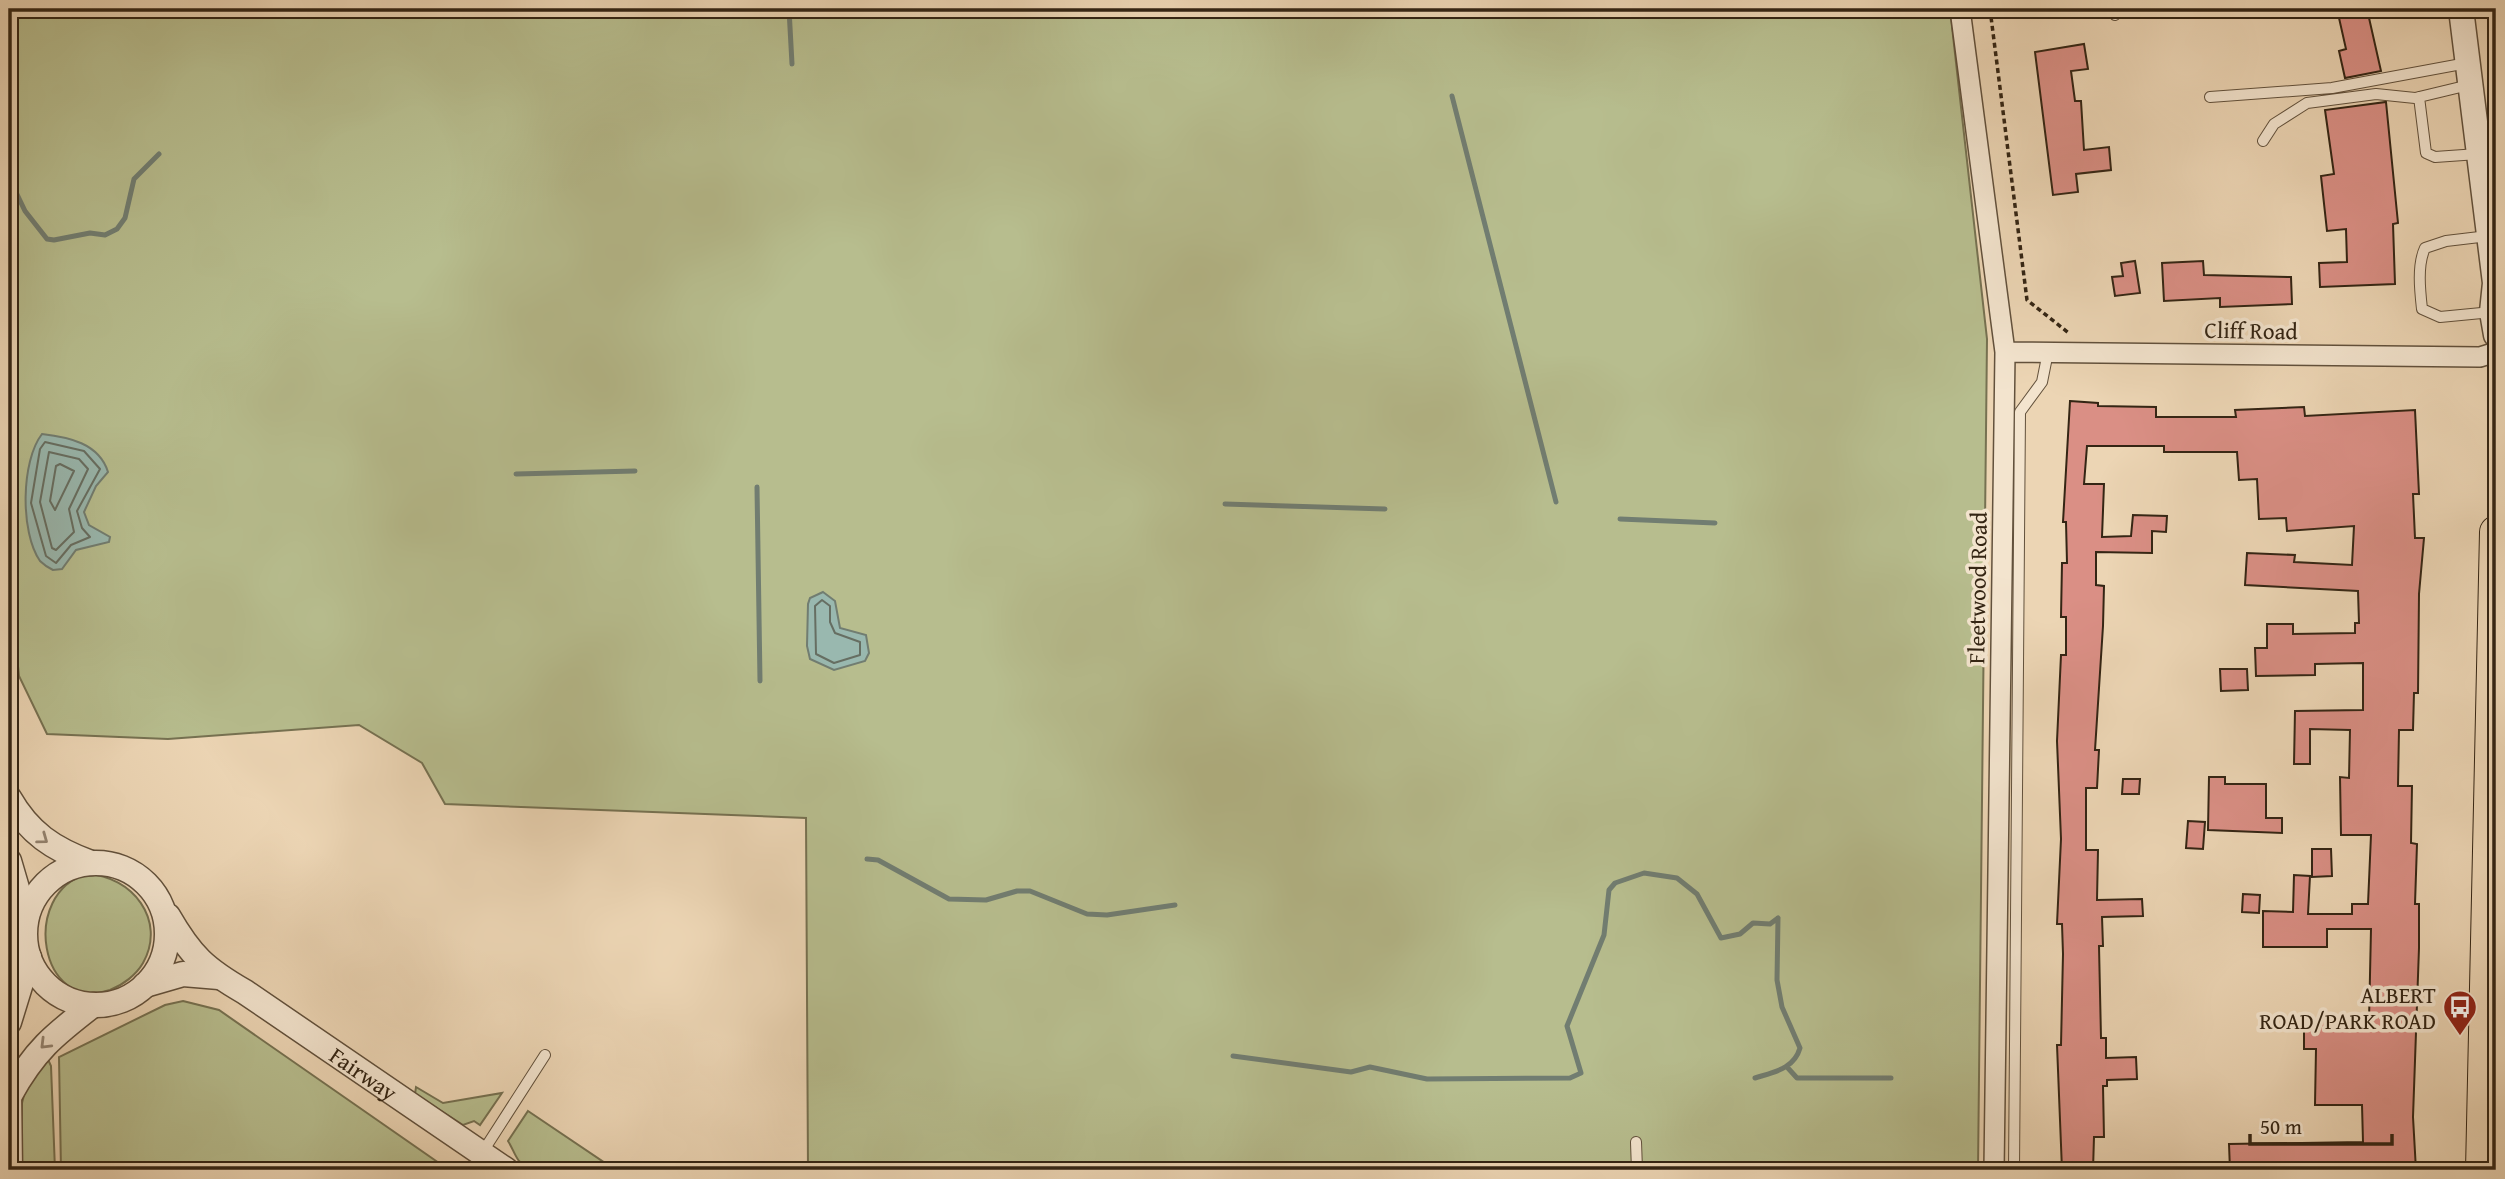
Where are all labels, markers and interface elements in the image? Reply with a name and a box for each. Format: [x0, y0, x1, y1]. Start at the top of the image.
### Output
street label: Cliff Road [2204, 313, 2299, 347]
street label: Fleetwood Road [1959, 511, 1995, 664]
one-way arrow [35, 831, 48, 843]
place label: ALBERT ROAD/PARK ROAD [2259, 978, 2436, 1037]
bus stop icon: ALBERT ROAD/PARK ROAD [2441, 988, 2479, 1037]
one-way arrow [41, 1036, 54, 1049]
street label: Fairway [323, 1038, 405, 1108]
scale bar [2250, 1102, 2391, 1146]
text: 50 m [2260, 1111, 2302, 1142]

